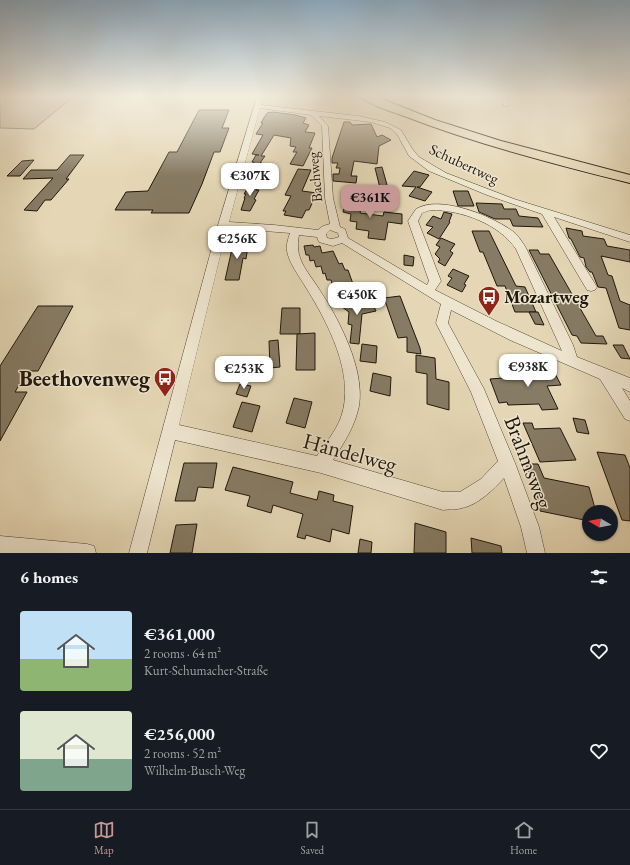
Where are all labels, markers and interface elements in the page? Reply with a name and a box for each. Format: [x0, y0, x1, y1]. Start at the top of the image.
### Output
street label: Schubertweg [427, 139, 502, 188]
street label: Bachweg [303, 151, 326, 203]
pin: €307K [222, 163, 278, 197]
text: €307K [230, 167, 270, 184]
pin: €361K [342, 185, 398, 219]
text: €361K [350, 189, 390, 206]
pin: €256K [209, 226, 265, 260]
text: €256K [217, 230, 257, 247]
pin: €450K [329, 282, 385, 316]
bus stop icon: Mozartweg [476, 284, 502, 317]
place label: Mozartweg [504, 285, 590, 308]
text: €450K [337, 286, 377, 303]
pin: €938K [500, 354, 556, 388]
pin: €253K [216, 356, 272, 390]
text: €938K [508, 358, 548, 375]
text: €253K [224, 360, 264, 377]
place label: Beethovenweg [19, 364, 151, 393]
bus stop icon: Beethovenweg [152, 365, 178, 398]
street label: Brahmsweg [498, 412, 560, 513]
street label: Händelweg [300, 426, 400, 479]
north arrow [582, 505, 618, 541]
map controls [582, 505, 618, 541]
text: 6 homes [20, 566, 78, 588]
icon: filters [588, 566, 610, 588]
text: €361,000 [144, 623, 215, 645]
icon: home [52, 627, 100, 675]
icon: heart [588, 640, 610, 662]
text: 2 rooms · 64 m² [144, 645, 221, 662]
text: Kurt-Schumacher-Straße [144, 662, 268, 679]
text: €256,000 [144, 723, 215, 745]
icon: home [52, 727, 100, 775]
icon: heart [588, 740, 610, 762]
text: 2 rooms · 52 m² [144, 745, 221, 762]
text: Wilhelm-Busch-Weg [144, 762, 245, 779]
tab: Map [93, 819, 115, 857]
tab: Saved [301, 819, 324, 857]
tab: Home [510, 819, 537, 857]

